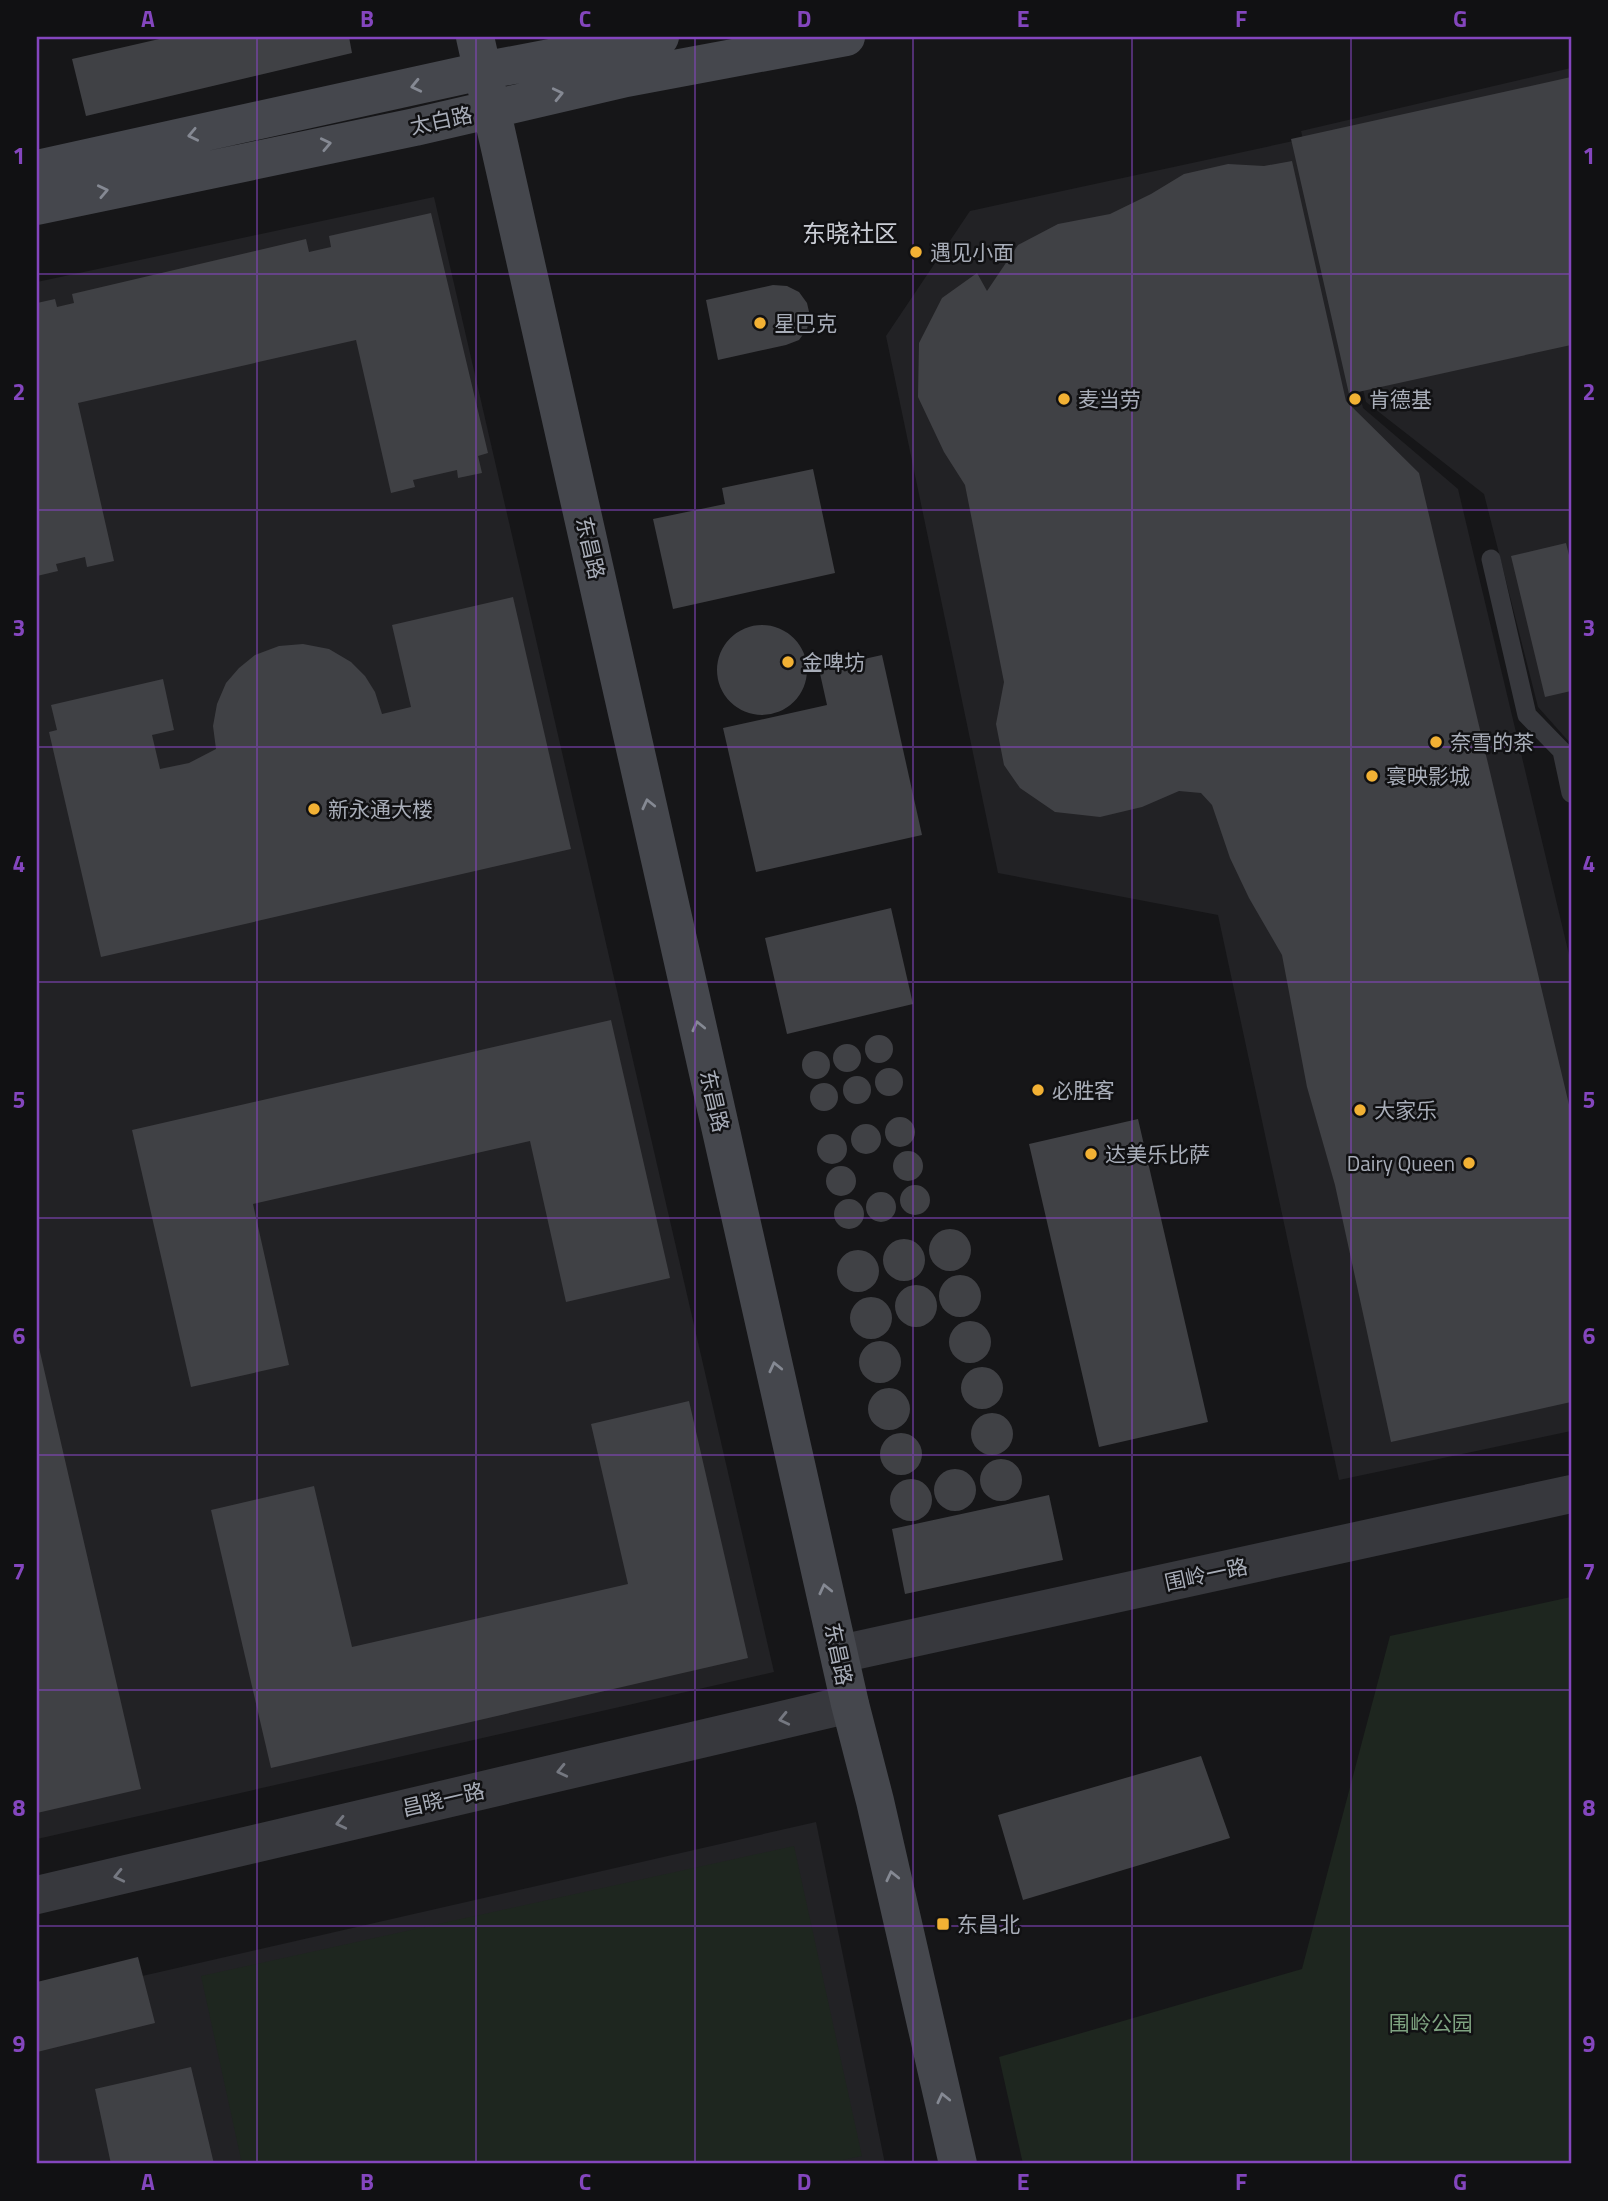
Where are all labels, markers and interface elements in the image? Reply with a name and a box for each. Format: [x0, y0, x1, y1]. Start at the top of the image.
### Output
text: A [141, 1, 155, 36]
text: B [360, 1, 374, 36]
text: C [579, 1, 591, 36]
text: D [797, 1, 811, 36]
text: E [1017, 1, 1029, 36]
text: F [1235, 1, 1247, 36]
text: G [1453, 1, 1467, 36]
one-way arrow [410, 78, 422, 93]
one-way arrow [552, 88, 564, 102]
street label: 太白路 [407, 98, 475, 142]
one-way arrow [187, 126, 199, 141]
text: 1 [13, 138, 25, 173]
one-way arrow [320, 138, 332, 153]
text: 1 [1583, 138, 1595, 173]
one-way arrow [97, 185, 109, 200]
district label: 东晓社区 [802, 215, 898, 251]
place label: 遇见小面 [930, 236, 1014, 268]
marker: 遇见小面 [908, 244, 924, 260]
place label: 星巴克 [774, 307, 837, 339]
marker: 星巴克 [752, 315, 768, 331]
text: 2 [13, 374, 25, 409]
text: 2 [1583, 374, 1595, 409]
place label: 麦当劳 [1078, 383, 1141, 415]
place label: 肯德基 [1369, 383, 1432, 415]
marker: 麦当劳 [1056, 391, 1072, 407]
marker: 肯德基 [1347, 391, 1363, 407]
street label: 东昌路 [568, 514, 614, 582]
text: 3 [13, 610, 25, 645]
text: 3 [1583, 610, 1595, 645]
place label: 金啤坊 [802, 646, 865, 678]
marker: 金啤坊 [780, 654, 796, 670]
place label: 奈雪的茶 [1450, 726, 1534, 758]
marker: 奈雪的茶 [1428, 734, 1444, 750]
place label: 寰映影城 [1386, 760, 1470, 792]
marker: 寰映影城 [1364, 768, 1380, 784]
place label: 新永通大楼 [328, 793, 433, 825]
one-way arrow [642, 798, 657, 810]
marker: 新永通大楼 [306, 801, 322, 817]
text: 4 [13, 846, 25, 881]
text: 4 [1583, 846, 1595, 881]
one-way arrow [692, 1020, 707, 1032]
street label: 东昌路 [692, 1067, 738, 1135]
place label: 必胜客 [1052, 1074, 1115, 1106]
text: 5 [13, 1082, 25, 1117]
marker: 必胜客 [1030, 1082, 1046, 1098]
text: 5 [1583, 1082, 1595, 1117]
place label: 大家乐 [1374, 1094, 1437, 1126]
marker: 大家乐 [1352, 1102, 1368, 1118]
place label: 达美乐比萨 [1105, 1138, 1210, 1170]
marker: 达美乐比萨 [1083, 1146, 1099, 1162]
place label: Dairy Queen [1347, 1147, 1455, 1179]
marker: Dairy Queen [1461, 1155, 1477, 1171]
text: 6 [13, 1318, 26, 1353]
text: 6 [1583, 1318, 1596, 1353]
one-way arrow [769, 1361, 783, 1373]
street label: 围岭一路 [1162, 1550, 1250, 1598]
text: 7 [13, 1554, 25, 1589]
text: 7 [1583, 1554, 1595, 1589]
one-way arrow [819, 1583, 833, 1595]
street label: 东昌路 [817, 1620, 861, 1688]
one-way arrow [778, 1710, 790, 1725]
one-way arrow [556, 1763, 568, 1777]
street label: 昌晓一路 [398, 1774, 488, 1824]
text: 8 [13, 1790, 26, 1825]
text: 8 [1583, 1790, 1596, 1825]
one-way arrow [335, 1815, 347, 1830]
one-way arrow [114, 1868, 126, 1882]
one-way arrow [886, 1870, 901, 1882]
place label: 东昌北 [957, 1908, 1020, 1940]
marker: 东昌北 [935, 1916, 951, 1932]
park label: 围岭公园 [1389, 2007, 1473, 2039]
text: 9 [13, 2026, 26, 2061]
text: 9 [1583, 2026, 1596, 2061]
one-way arrow [937, 2092, 951, 2104]
text: A [141, 2164, 155, 2199]
text: B [360, 2164, 374, 2199]
text: C [579, 2164, 591, 2199]
text: D [797, 2164, 811, 2199]
text: E [1017, 2164, 1029, 2199]
text: F [1235, 2164, 1247, 2199]
text: G [1453, 2164, 1467, 2199]

